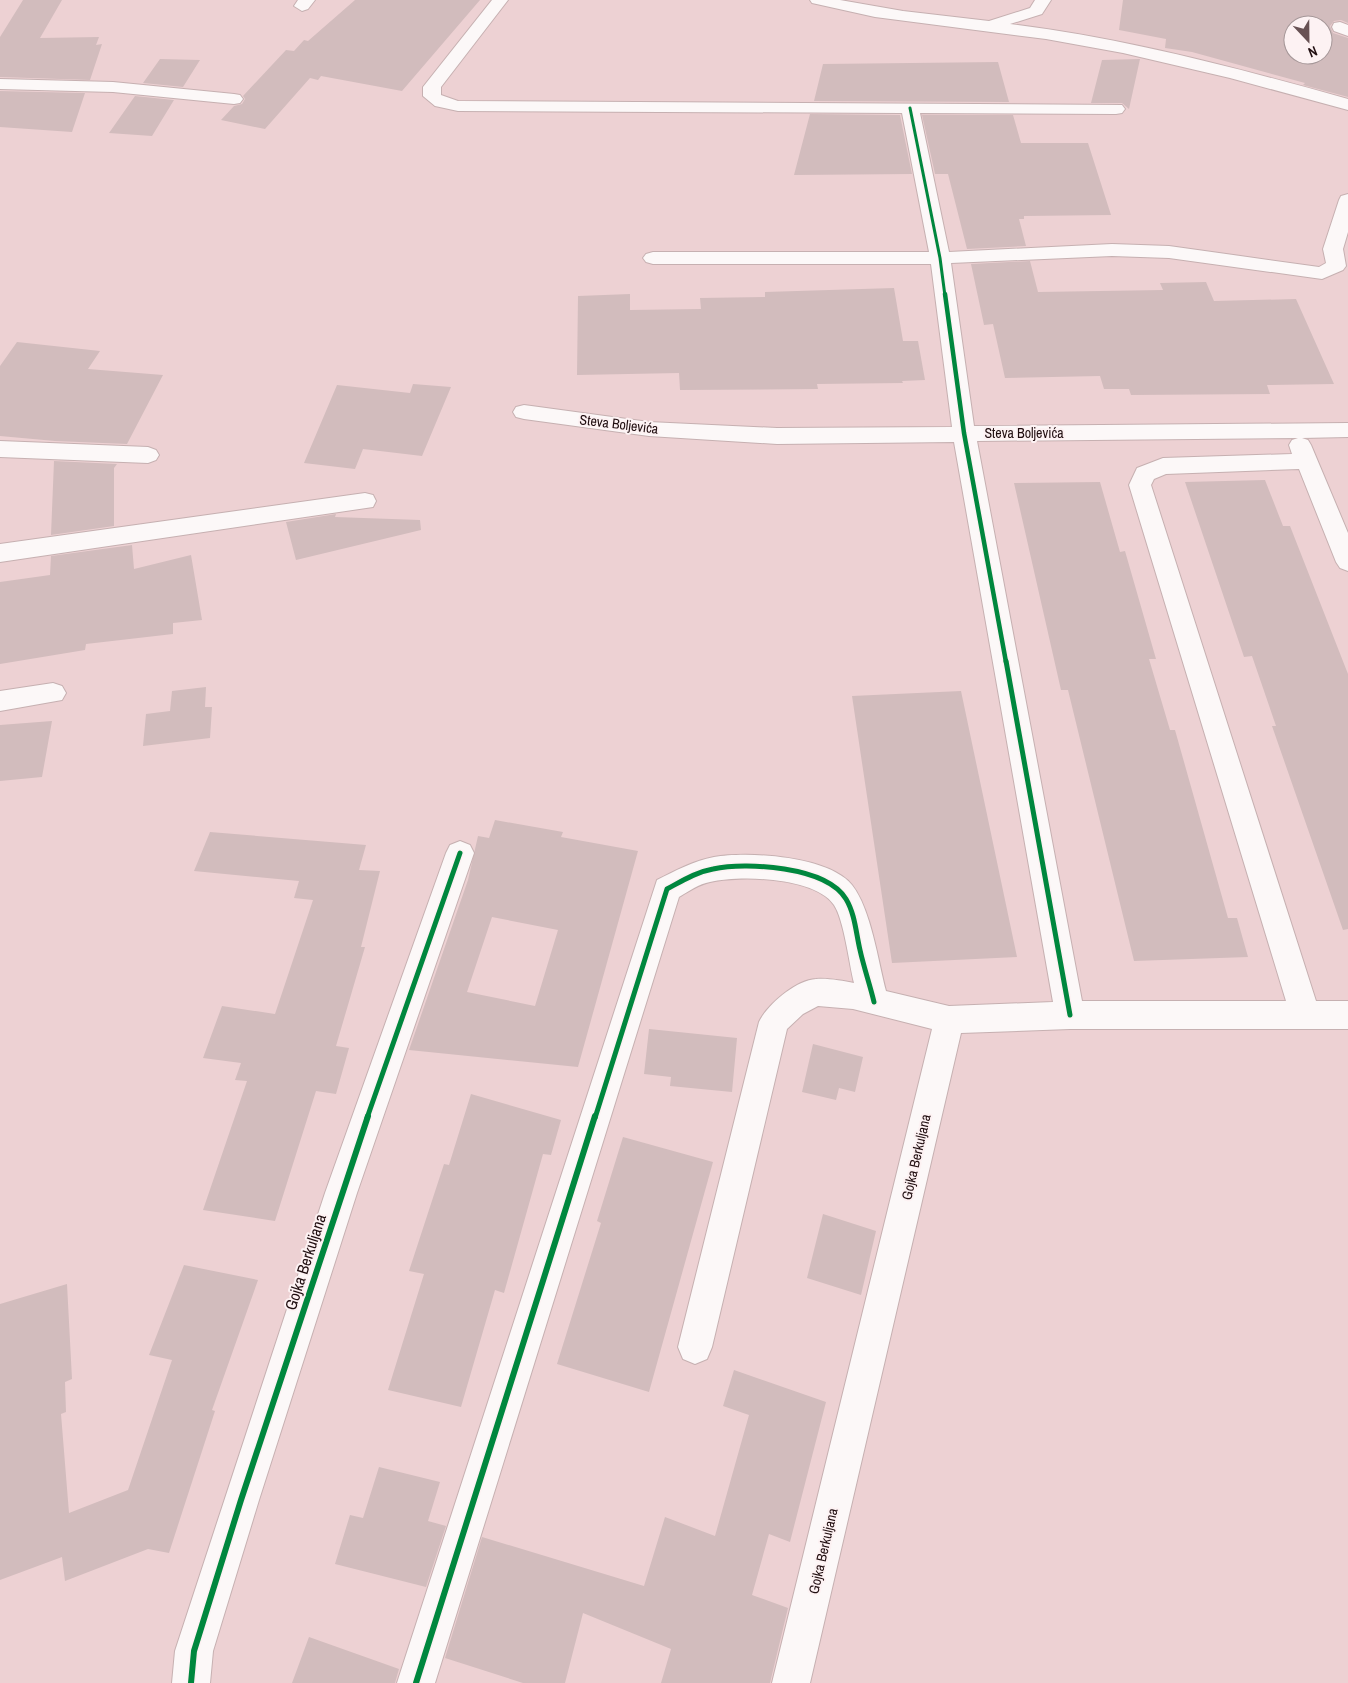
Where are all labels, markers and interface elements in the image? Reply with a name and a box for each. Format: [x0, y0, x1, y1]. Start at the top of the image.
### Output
north arrow [1283, 15, 1333, 65]
text: N [1306, 42, 1320, 62]
street label: Steva Boljevića [579, 410, 660, 438]
street label: Steva Boljevića [984, 424, 1064, 442]
street label: Gojka Berkuljana [897, 1112, 935, 1202]
street label: Gojka Berkuljana [279, 1210, 331, 1313]
street label: Gojka Berkuljana [804, 1506, 842, 1596]

